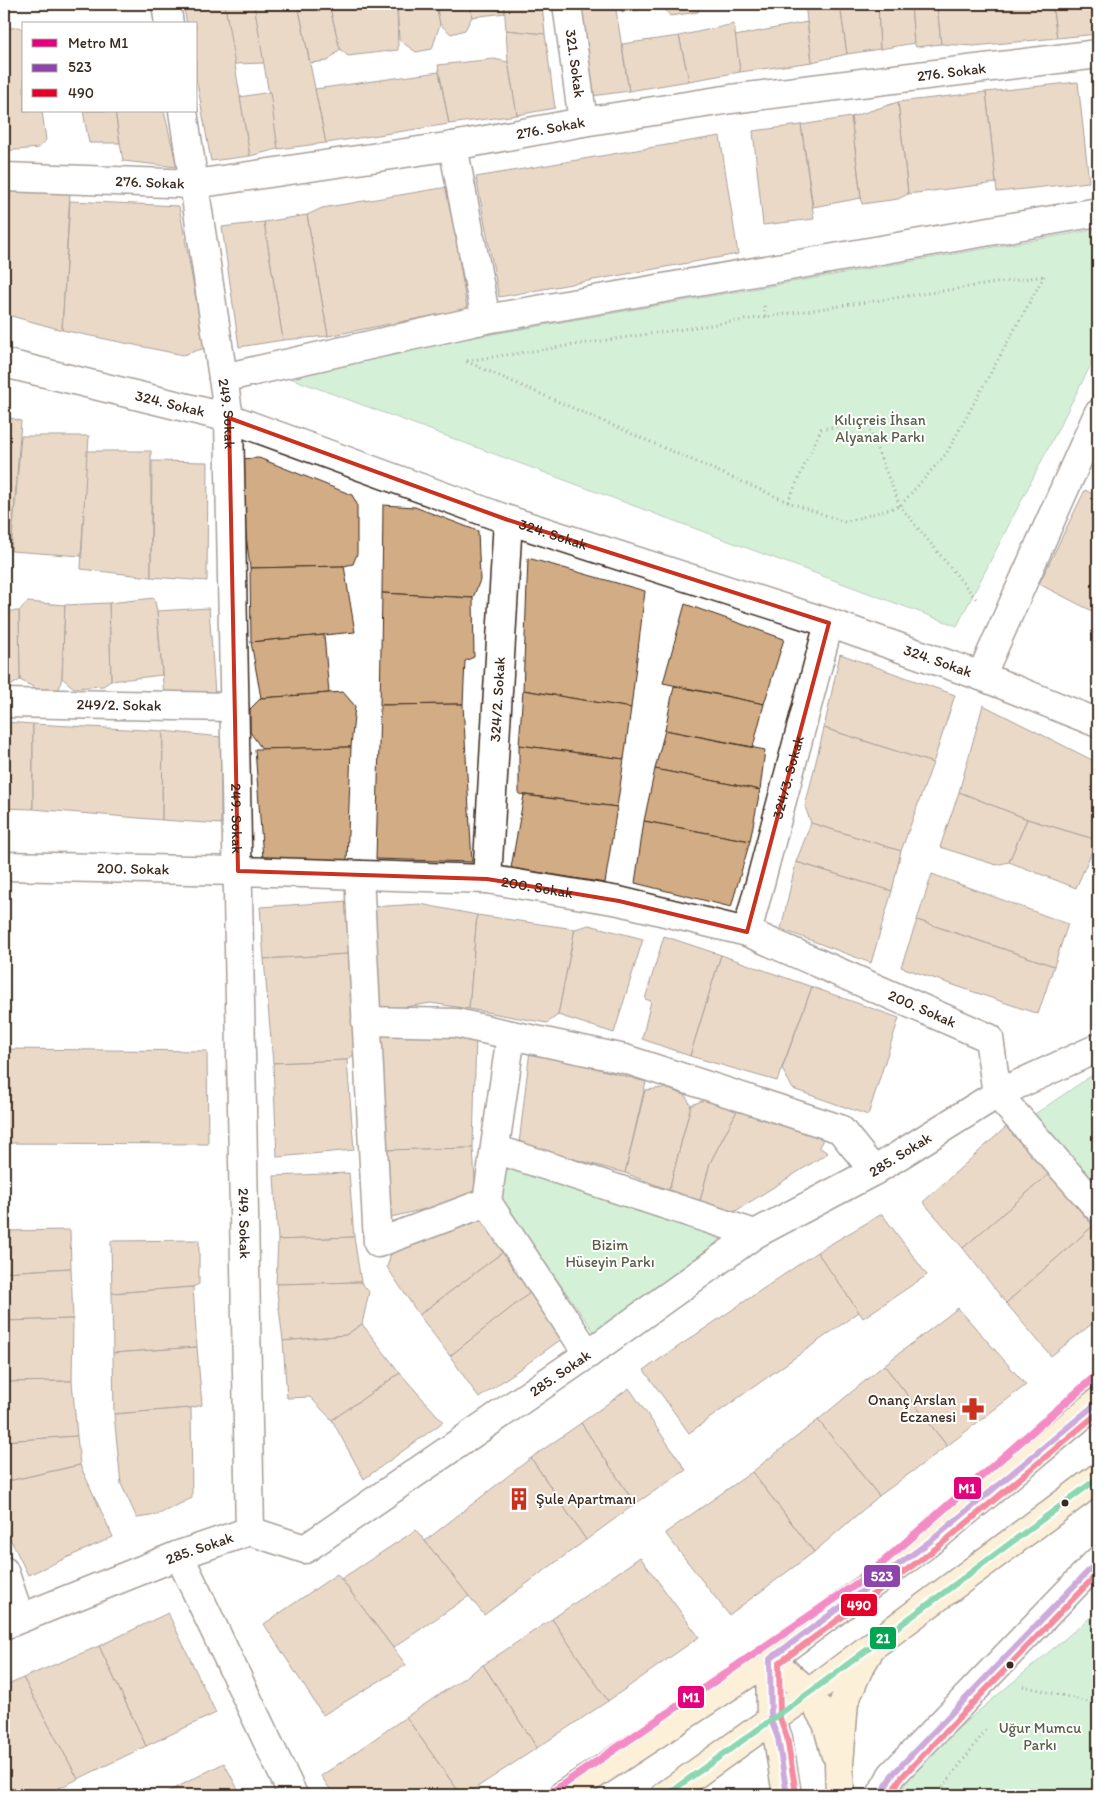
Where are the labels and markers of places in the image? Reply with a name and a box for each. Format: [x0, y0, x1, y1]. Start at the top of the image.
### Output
place label: Onanç Arslan Eczanesi [868, 1391, 956, 1426]
pharmacy icon: Onanç Arslan Eczanesi [960, 1396, 986, 1422]
building icon: Şule Apartmanı [506, 1486, 532, 1512]
place label: Şule Apartmanı [536, 1490, 636, 1508]
unlabelled marker [1060, 1498, 1070, 1508]
unlabelled marker [1005, 1660, 1015, 1670]

